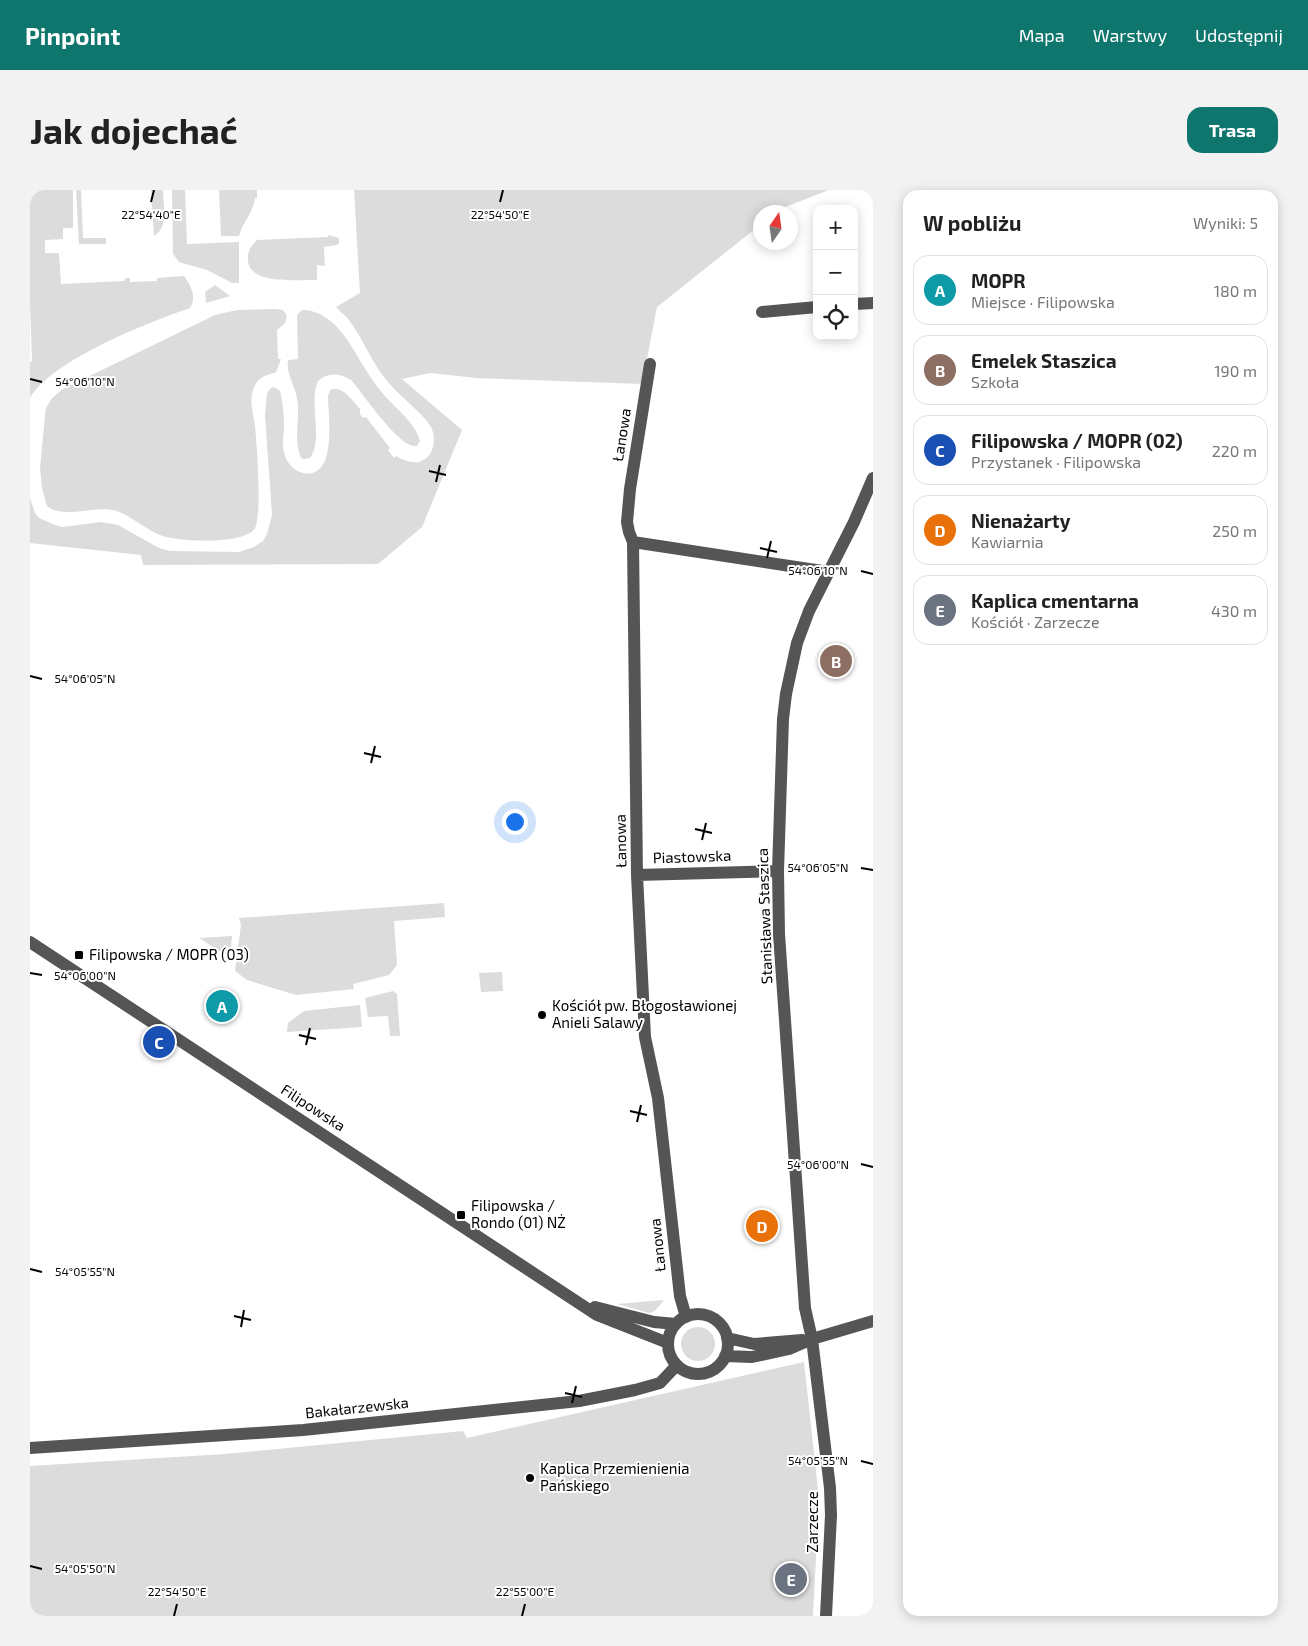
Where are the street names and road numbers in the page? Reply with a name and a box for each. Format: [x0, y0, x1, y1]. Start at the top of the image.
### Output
street label: Łanowa [608, 407, 634, 463]
street label: Łanowa [611, 814, 629, 868]
street label: Piastowska [652, 846, 731, 866]
street label: Stanisława Staszica [753, 848, 775, 984]
street label: Filipowska [278, 1080, 349, 1135]
street label: Łanowa [645, 1217, 669, 1273]
street label: Bakałarzewska [304, 1393, 410, 1421]
street label: Zarzecze [803, 1491, 821, 1553]

